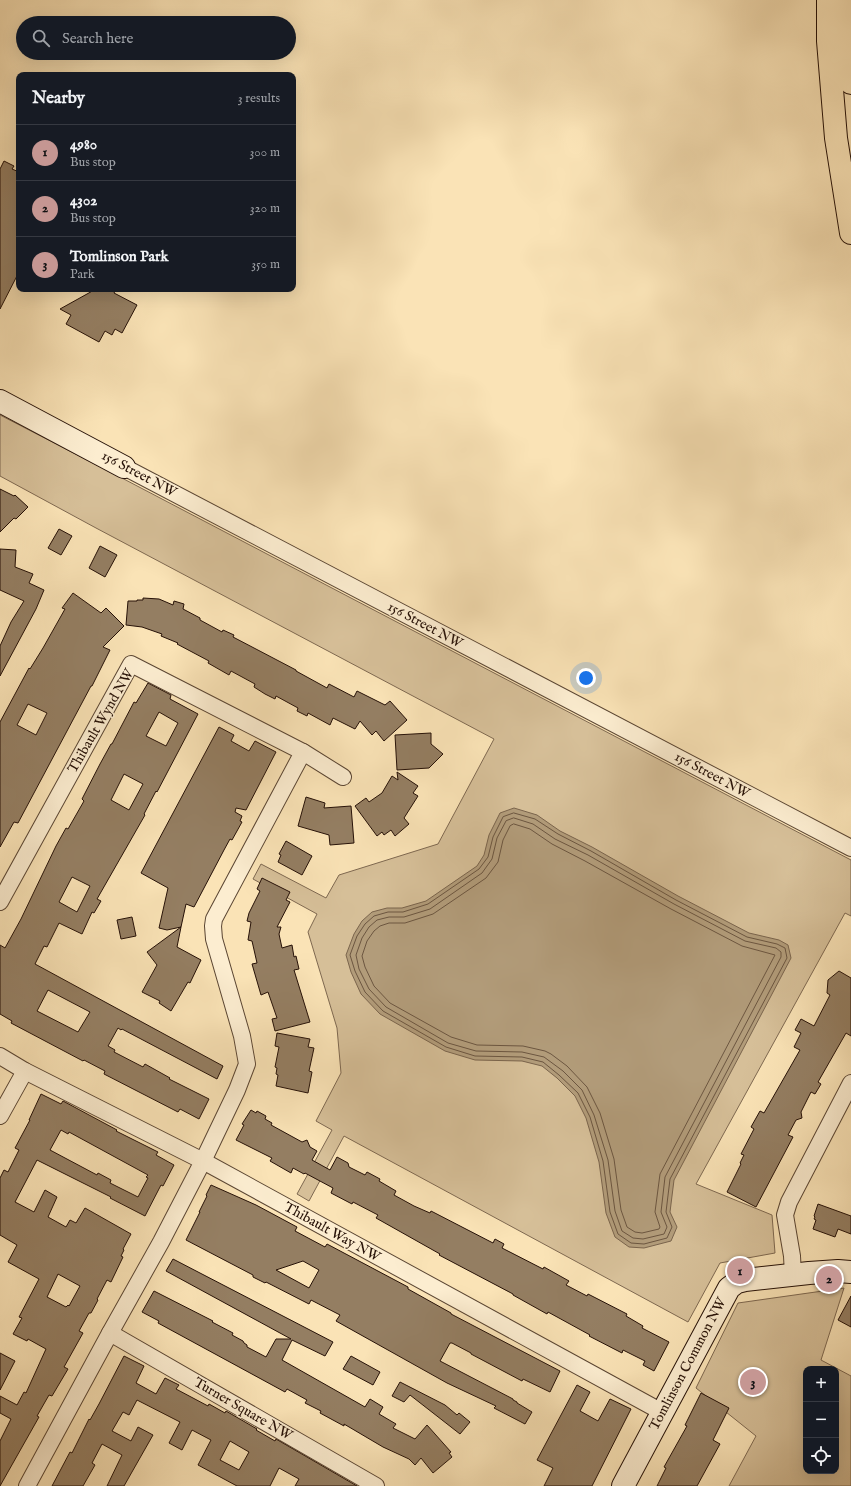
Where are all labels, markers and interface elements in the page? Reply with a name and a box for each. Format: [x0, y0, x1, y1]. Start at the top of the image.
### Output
search box [16, 16, 296, 60]
icon: search [30, 27, 52, 49]
text: Search here [62, 29, 133, 48]
text: Nearby [32, 88, 85, 109]
text: 3 results [238, 90, 280, 107]
text: 4980 [70, 135, 97, 154]
text: 1 [43, 144, 47, 161]
text: 300 m [249, 144, 280, 161]
text: Bus stop [70, 154, 116, 171]
text: 4302 [70, 191, 97, 210]
text: 2 [42, 200, 48, 217]
text: 320 m [250, 200, 280, 217]
text: Bus stop [70, 210, 116, 227]
text: Tomlinson Park [70, 247, 168, 266]
text: 3 [43, 256, 47, 273]
text: 350 m [251, 256, 280, 273]
text: Park [70, 266, 95, 283]
street label: 156 Street NW [98, 447, 180, 502]
street label: 156 Street NW [384, 598, 466, 653]
street label: Thibault Wynd NW [64, 665, 138, 776]
your location [576, 668, 596, 688]
street label: 156 Street NW [671, 748, 753, 803]
street label: Thibault Way NW [281, 1198, 384, 1266]
pin: 1 [727, 1256, 753, 1286]
pin: 2 [816, 1264, 842, 1294]
street label: Tomlinson Common NW [645, 1294, 731, 1434]
map controls [803, 1366, 839, 1474]
button: + [803, 1366, 839, 1402]
pin: 3 [740, 1367, 766, 1397]
street label: Turner Square NW [190, 1373, 296, 1445]
button: − [803, 1402, 839, 1438]
button: locate [803, 1438, 839, 1474]

